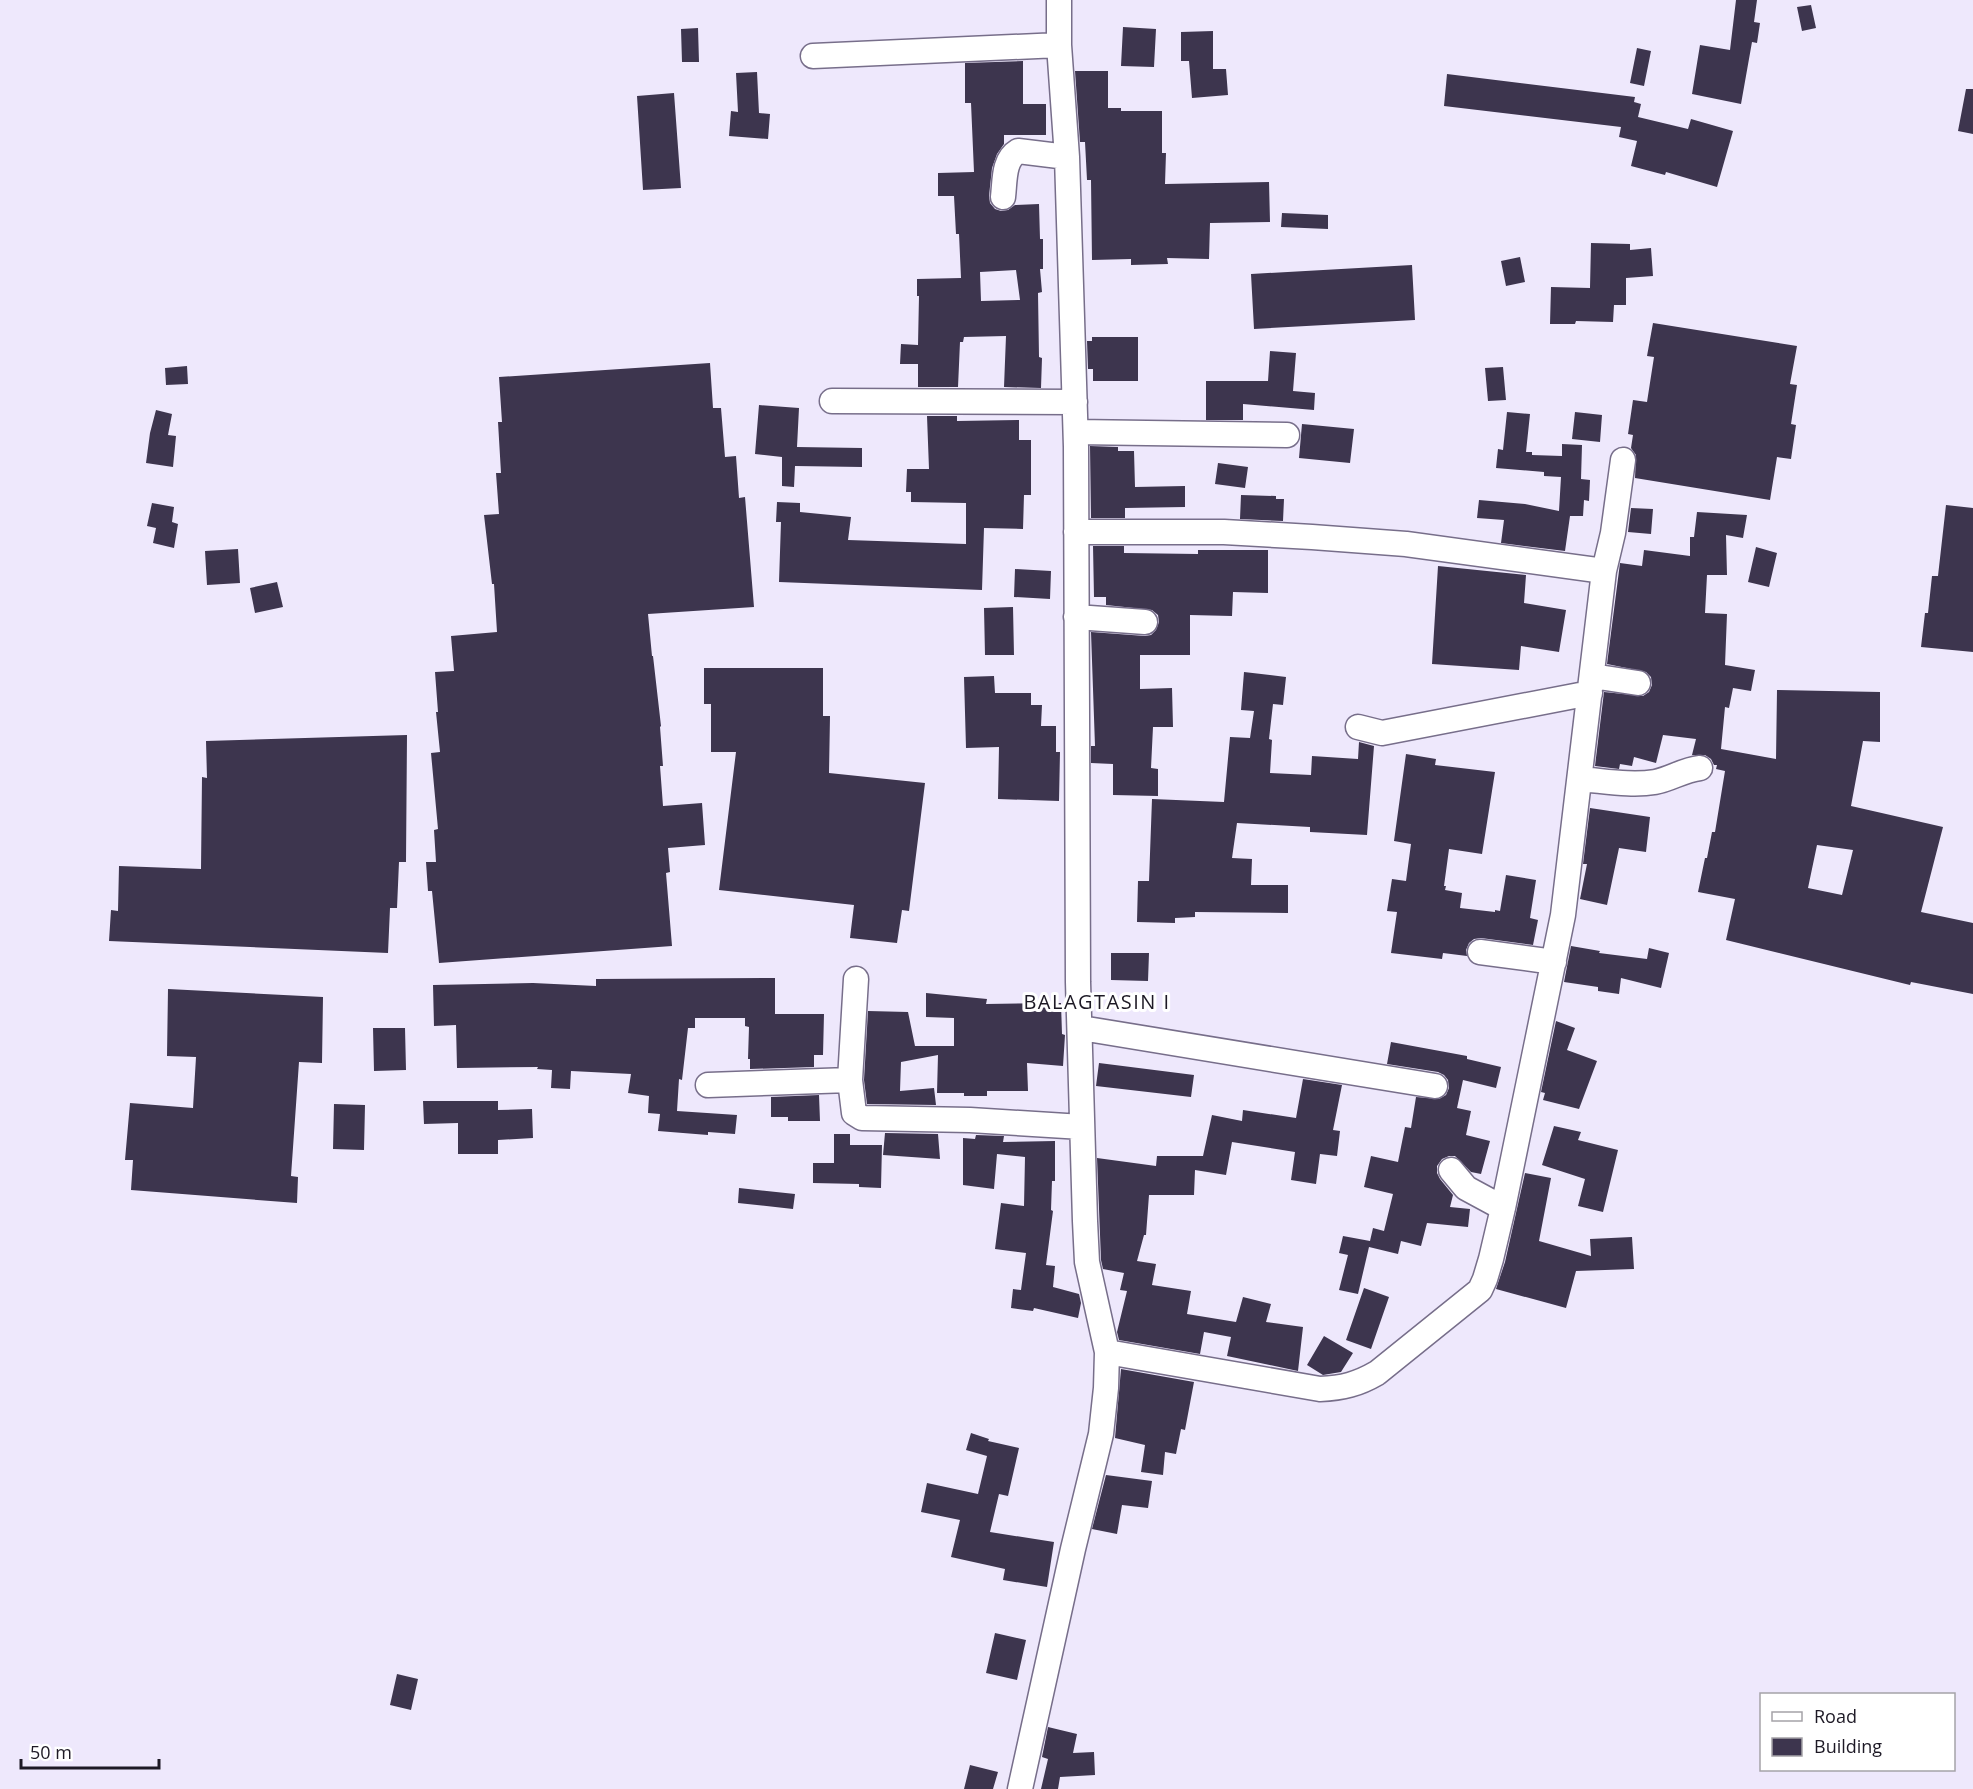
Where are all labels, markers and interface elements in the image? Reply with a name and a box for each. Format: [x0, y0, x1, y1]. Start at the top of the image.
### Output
district label: BALAGTASIN I [1023, 988, 1171, 1015]
legend [1760, 1693, 1955, 1771]
text: Road [1814, 1704, 1857, 1728]
scale bar [21, 1732, 159, 1770]
text: Building [1814, 1734, 1882, 1758]
text: 50 m [30, 1740, 72, 1764]

